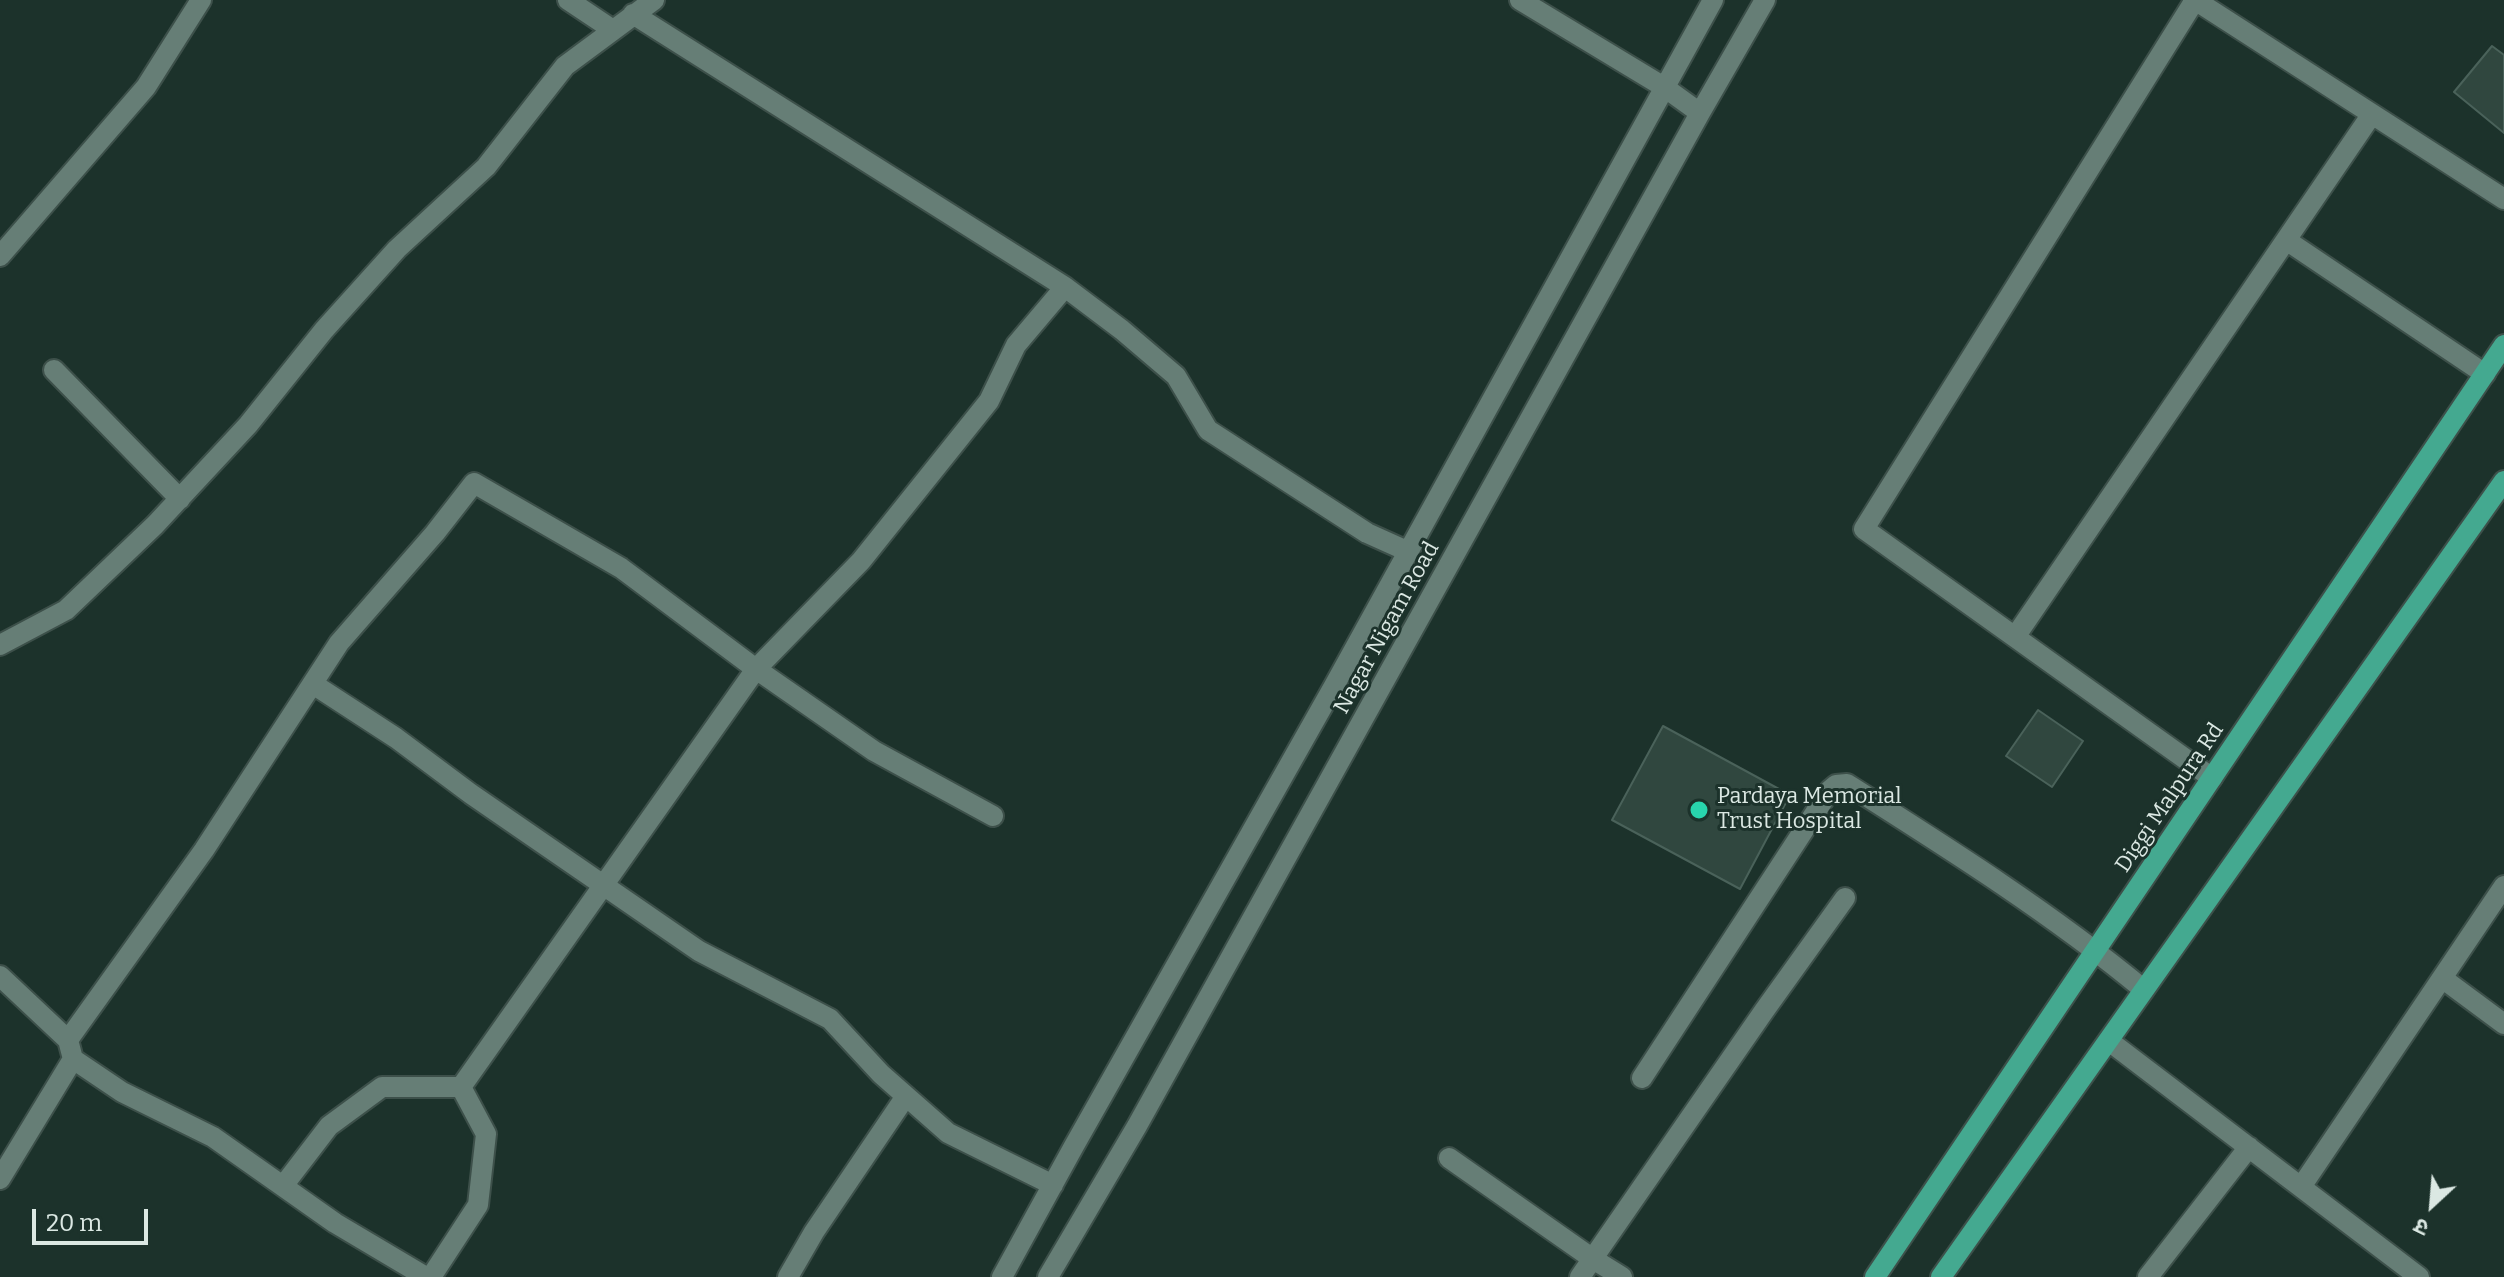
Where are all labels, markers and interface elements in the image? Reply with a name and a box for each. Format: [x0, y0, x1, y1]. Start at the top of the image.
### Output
street label: Nagar Nigam Road [1329, 537, 1445, 719]
street label: Diggi Malpura Rd [2110, 718, 2230, 878]
place label: Pardaya Memorial Trust Hospital [1717, 784, 1902, 836]
marker: Pardaya Memorial Trust Hospital [1688, 799, 1710, 821]
north arrow [2392, 1165, 2472, 1245]
scale bar [36, 1193, 152, 1243]
text: 20 m [46, 1209, 102, 1237]
text: उ [2410, 1212, 2433, 1242]

